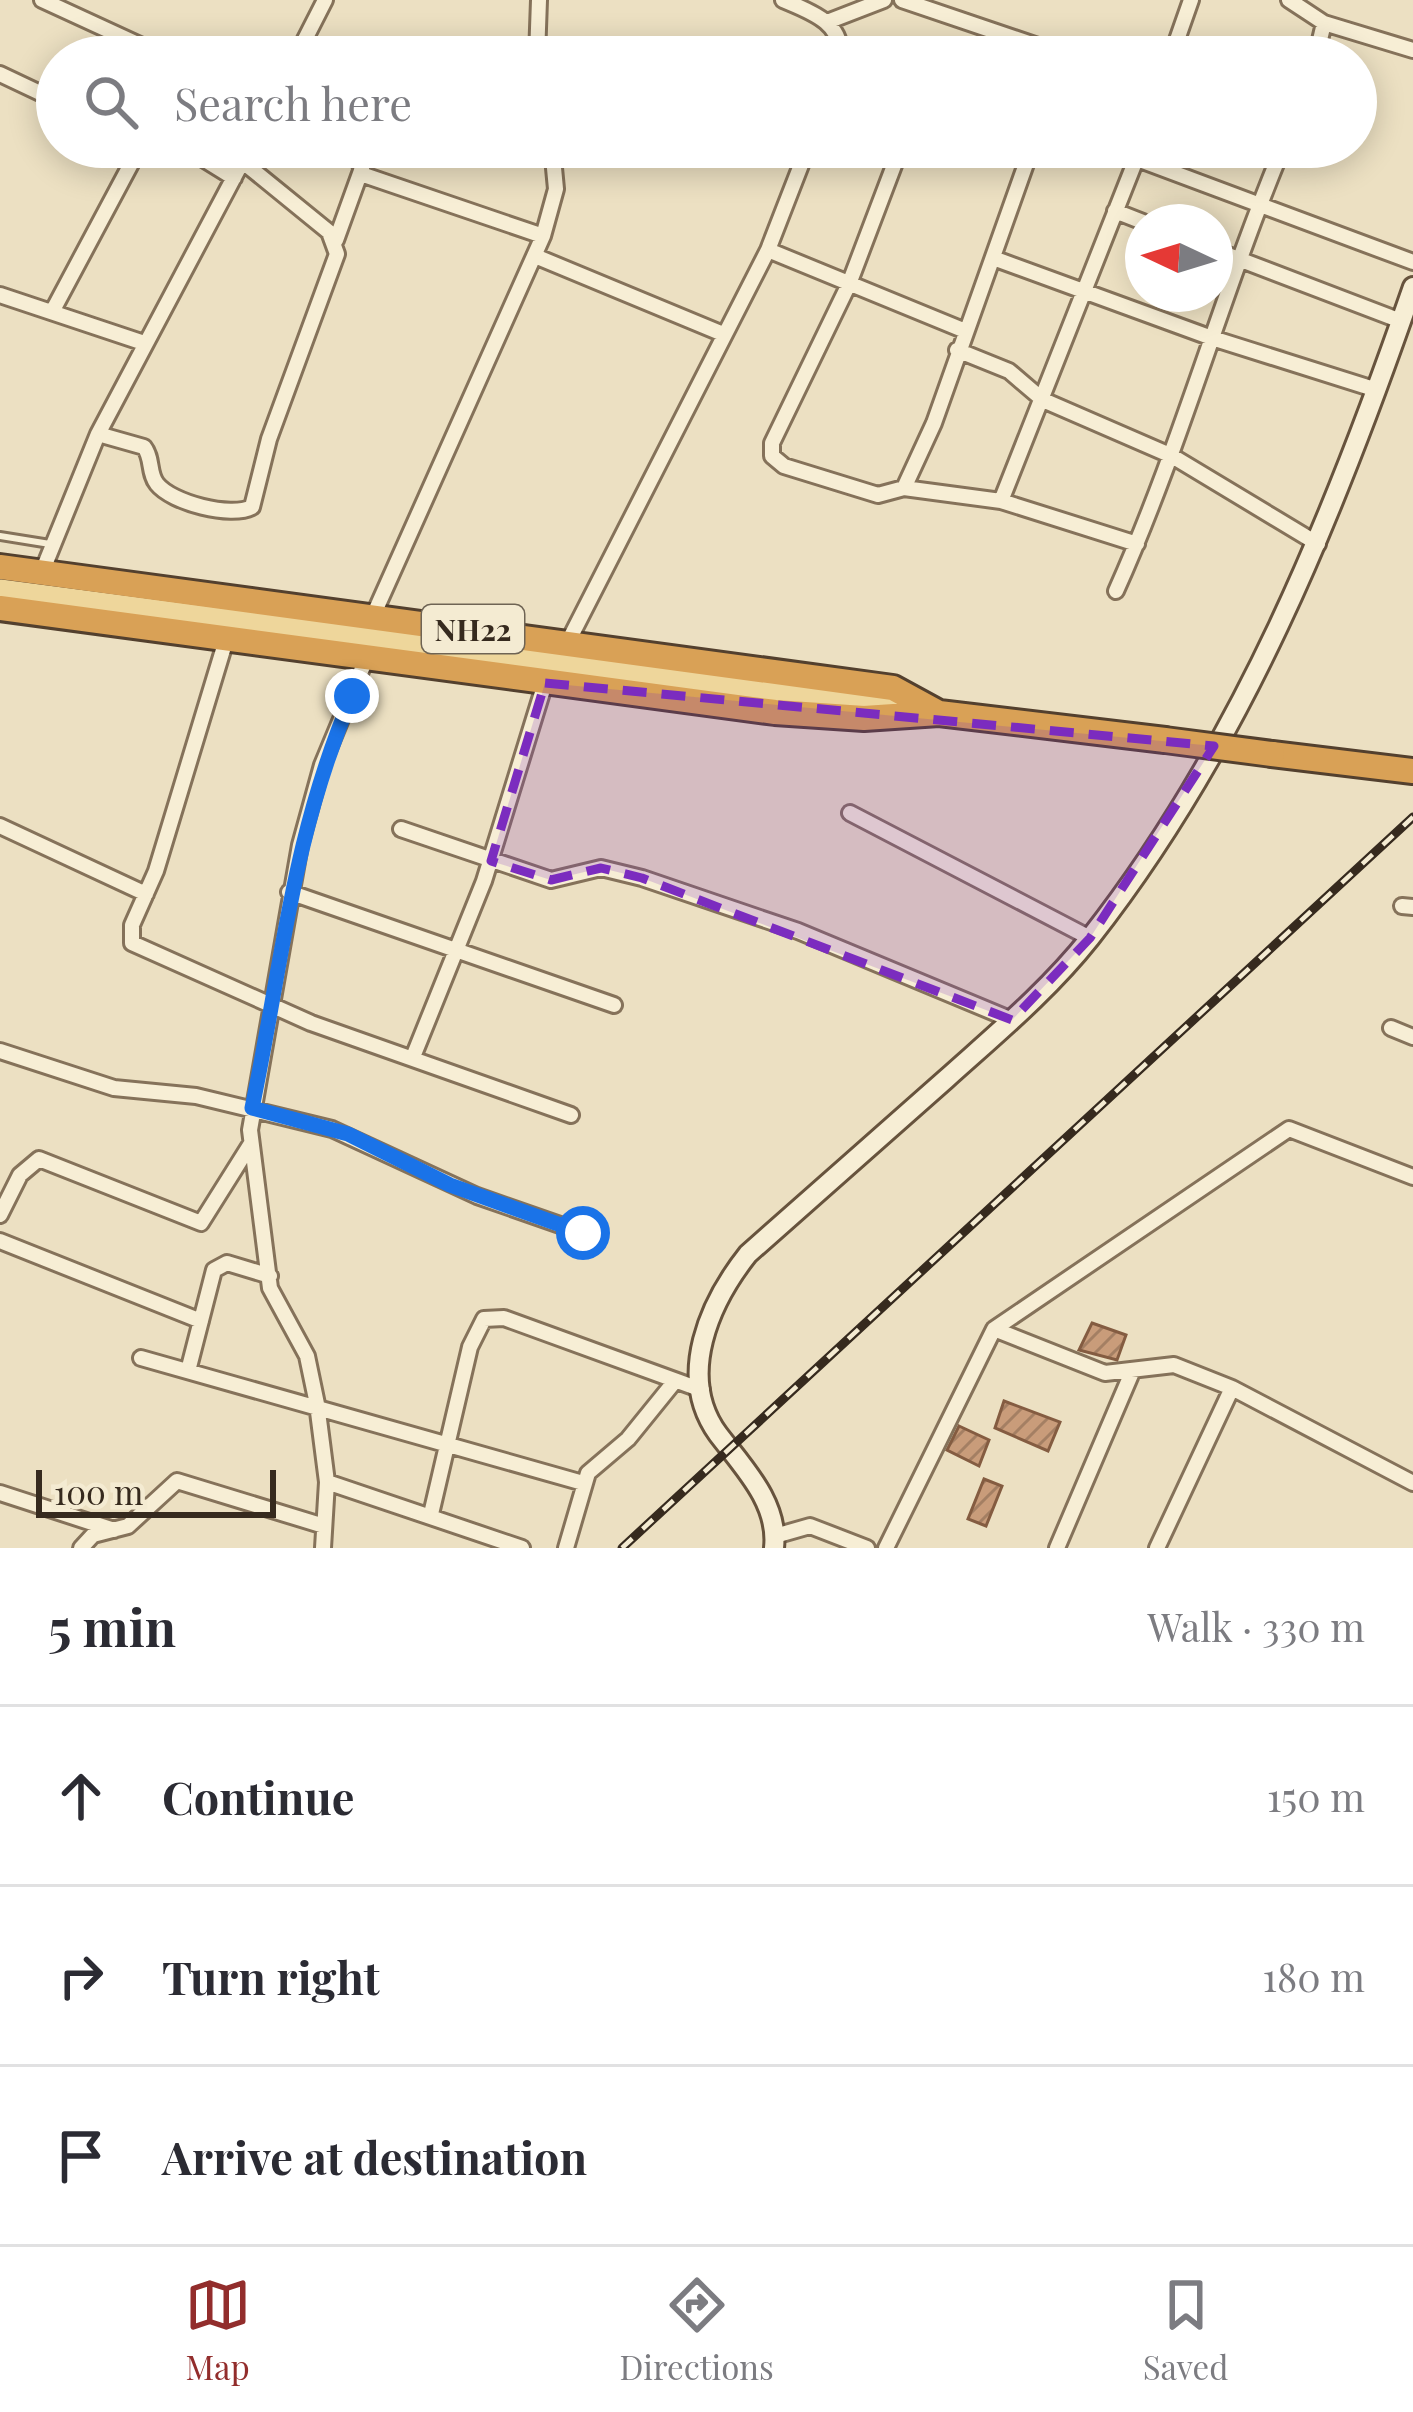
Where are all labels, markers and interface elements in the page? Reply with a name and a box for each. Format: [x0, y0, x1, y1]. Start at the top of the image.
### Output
search box [36, 36, 1377, 168]
icon: search [78, 69, 144, 135]
text: Search here [174, 72, 412, 132]
north arrow [1125, 204, 1233, 312]
road number: NH22 [422, 605, 524, 653]
route end [325, 669, 379, 723]
route start [556, 1206, 610, 1260]
scale bar [36, 1464, 276, 1517]
text: 100 m [54, 1469, 143, 1513]
text: 5 min [48, 1592, 176, 1660]
text: Walk · 330 m [1147, 1600, 1365, 1652]
icon: ahead [48, 1763, 114, 1829]
text: Continue [162, 1766, 354, 1826]
text: 150 m [1267, 1770, 1365, 1822]
icon: right [48, 1943, 114, 2009]
text: Turn right [162, 1946, 380, 2006]
text: 180 m [1263, 1950, 1365, 2002]
icon: arrive [48, 2123, 114, 2189]
text: Arrive at destination [162, 2126, 587, 2186]
tab: Map [185, 2272, 251, 2388]
tab: Directions [620, 2272, 774, 2388]
tab: Saved [1143, 2272, 1229, 2388]

